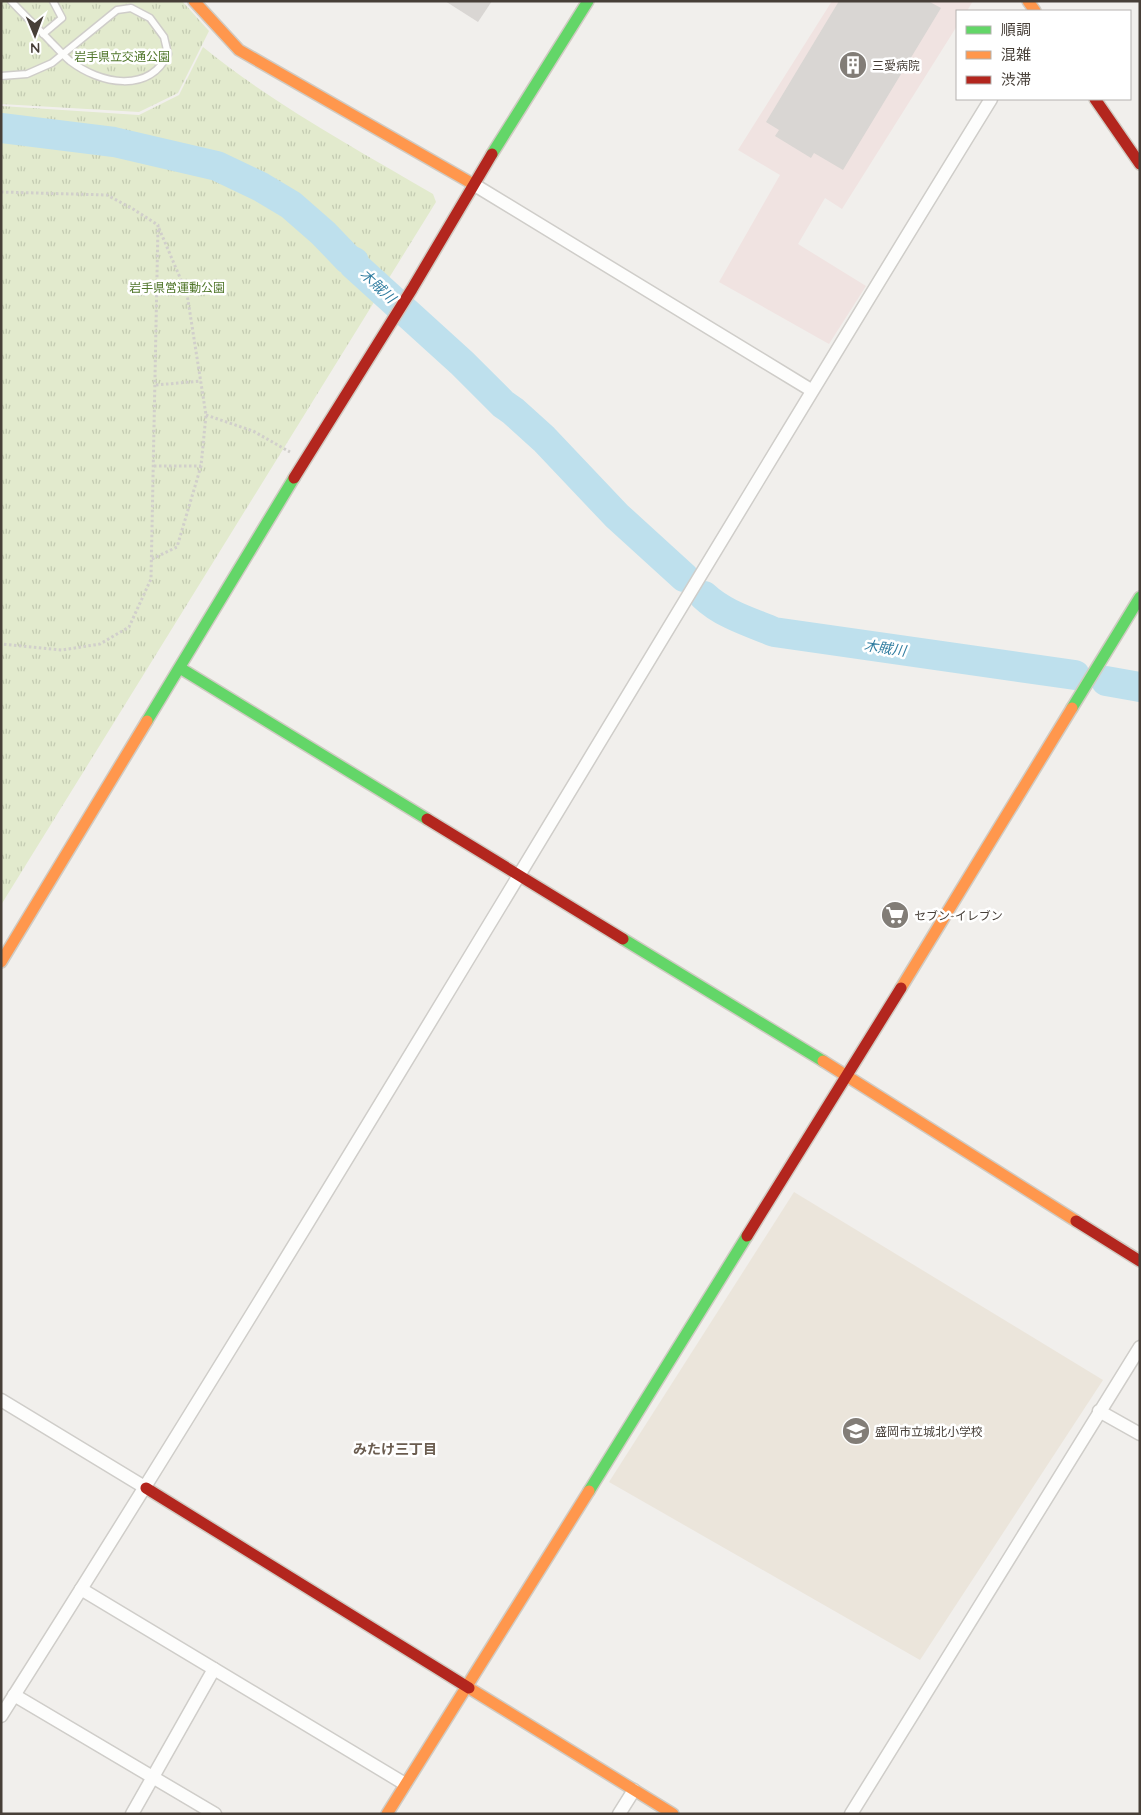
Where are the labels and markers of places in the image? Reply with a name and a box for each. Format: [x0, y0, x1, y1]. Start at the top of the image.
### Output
building icon: 三愛病院 [838, 50, 868, 80]
place label: 三愛病院 [872, 58, 920, 73]
supermarket icon: セブン-イレブン [880, 900, 910, 930]
place label: セブン-イレブン [914, 908, 1003, 923]
school or university icon: 盛岡市立城北小学校 [841, 1416, 871, 1446]
place label: 盛岡市立城北小学校 [875, 1424, 983, 1439]

